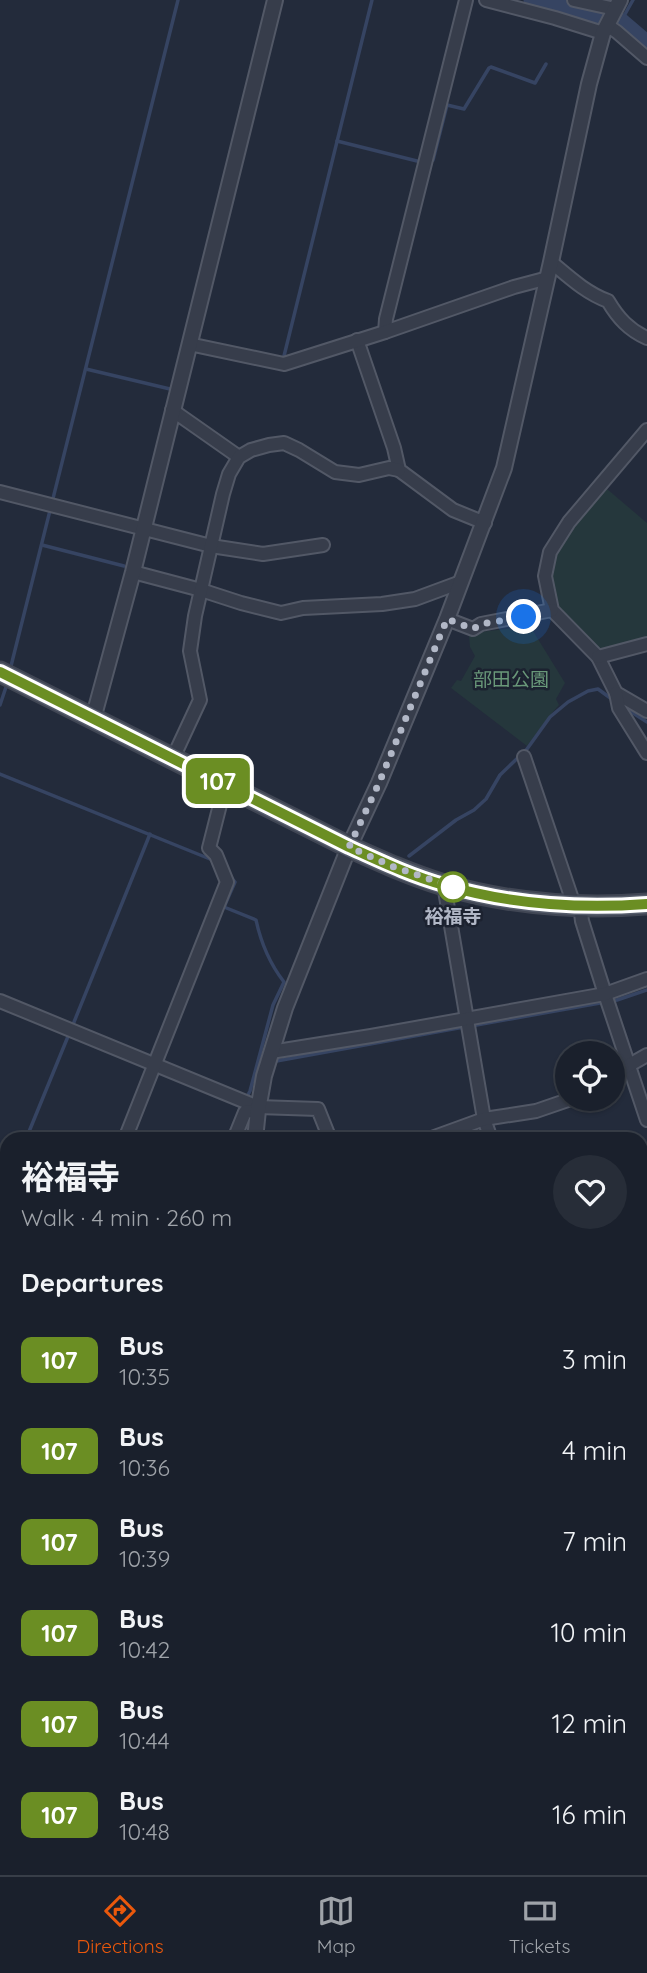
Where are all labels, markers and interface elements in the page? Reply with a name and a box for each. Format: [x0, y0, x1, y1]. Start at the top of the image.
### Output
your location [506, 599, 541, 634]
park label: 部田公園 [473, 667, 549, 691]
line badge: 107 [178, 758, 258, 804]
text: 107 [200, 766, 236, 796]
marker: 裕福寺 [438, 872, 468, 902]
place label: 裕福寺 [424, 904, 482, 928]
map controls [555, 1041, 625, 1111]
button: locate [555, 1041, 625, 1111]
button: heart [553, 1155, 627, 1229]
text: 裕福寺 [21, 1156, 120, 1197]
text: Walk · 4 min · 260 m [21, 1203, 232, 1232]
text: Departures [21, 1266, 164, 1299]
text: Bus [119, 1329, 164, 1362]
text: 3 min [562, 1343, 627, 1376]
text: 107 [41, 1345, 78, 1375]
text: 10:35 [119, 1362, 170, 1391]
text: Bus [119, 1420, 164, 1453]
text: 4 min [562, 1434, 627, 1467]
text: 107 [41, 1436, 78, 1466]
text: 10:36 [119, 1453, 170, 1482]
text: Bus [119, 1511, 164, 1544]
text: 7 min [562, 1525, 627, 1558]
text: 107 [41, 1527, 78, 1557]
text: 10:39 [119, 1544, 170, 1573]
text: Bus [119, 1602, 164, 1635]
text: 10 min [551, 1616, 627, 1649]
text: 107 [41, 1618, 78, 1648]
text: 10:42 [119, 1635, 170, 1664]
text: Bus [119, 1693, 164, 1726]
text: 12 min [552, 1707, 627, 1740]
text: 107 [41, 1709, 78, 1739]
text: 10:44 [119, 1726, 170, 1755]
text: Bus [119, 1784, 164, 1817]
text: 16 min [552, 1798, 627, 1831]
text: 107 [41, 1800, 78, 1830]
text: 10:48 [119, 1817, 170, 1846]
tab: Directions [77, 1892, 164, 1958]
tab: Map [317, 1892, 356, 1958]
tab: Tickets [509, 1892, 570, 1958]

